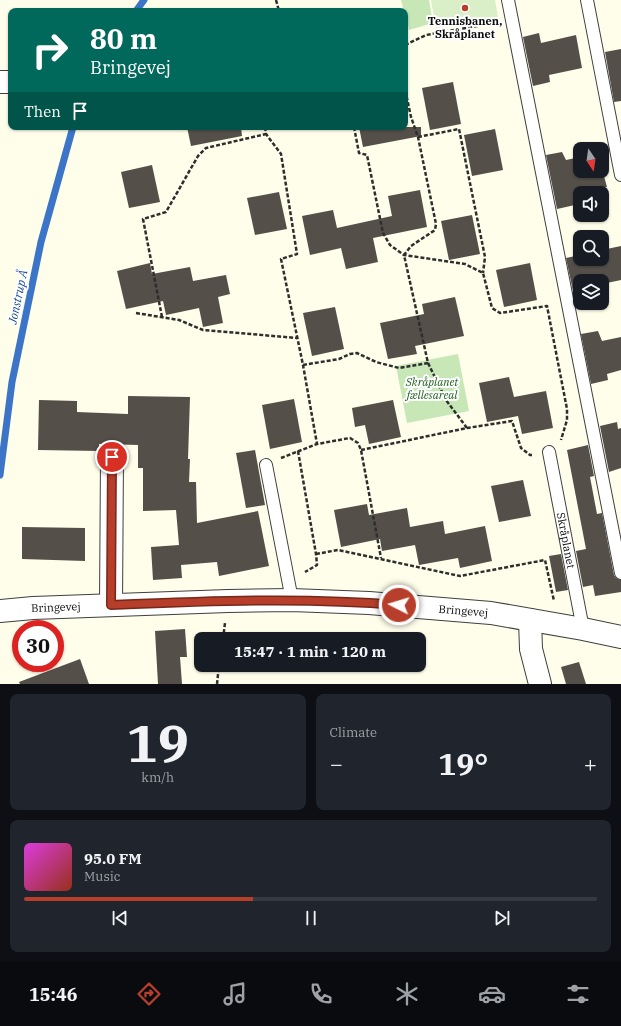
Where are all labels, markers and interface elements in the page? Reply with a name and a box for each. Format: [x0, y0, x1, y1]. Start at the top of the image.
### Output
marker: Tennisbanen, Skråplanet [460, 3, 470, 13]
place label: Tennisbanen, Skråplanet [428, 14, 502, 41]
text: 80 m [90, 20, 157, 57]
icon: right [24, 24, 76, 76]
text: Bringevej [90, 56, 171, 79]
icon: arrive [69, 100, 91, 122]
text: Then [24, 102, 61, 121]
north arrow [573, 142, 609, 178]
map controls [573, 142, 609, 310]
button: sound [573, 186, 609, 222]
button: search [573, 230, 609, 266]
water label: Jonstrup Å [4, 268, 31, 326]
button: layers [573, 274, 609, 310]
park label: Skråplanet fællesareal [405, 375, 459, 402]
pin [95, 440, 129, 474]
icon: arrive [101, 446, 123, 468]
street label: Skråplanet [554, 511, 578, 570]
position arrow [378, 584, 420, 626]
street label: Bringevej [31, 599, 81, 615]
street label: Bringevej [438, 602, 489, 620]
speed limit sign: 30 [12, 620, 64, 672]
text: 15:47 · 1 min · 120 m [234, 642, 386, 661]
text: 19 [127, 709, 189, 776]
text: Climate [330, 724, 377, 741]
text: 19° [438, 744, 488, 783]
text: − [330, 749, 343, 778]
text: + [584, 749, 597, 778]
text: km/h [141, 769, 174, 786]
text: 95.0 FM [84, 849, 142, 868]
text: Music [84, 868, 121, 885]
icon: previous [109, 907, 131, 929]
icon: pause [300, 907, 322, 929]
icon: next [491, 907, 513, 929]
icon: directions [135, 980, 163, 1008]
icon: music [221, 980, 249, 1008]
icon: phone [307, 980, 335, 1008]
icon: climate [393, 980, 421, 1008]
icon: car [478, 980, 506, 1008]
icon: filters [564, 980, 592, 1008]
text: 15:46 [29, 983, 78, 1006]

